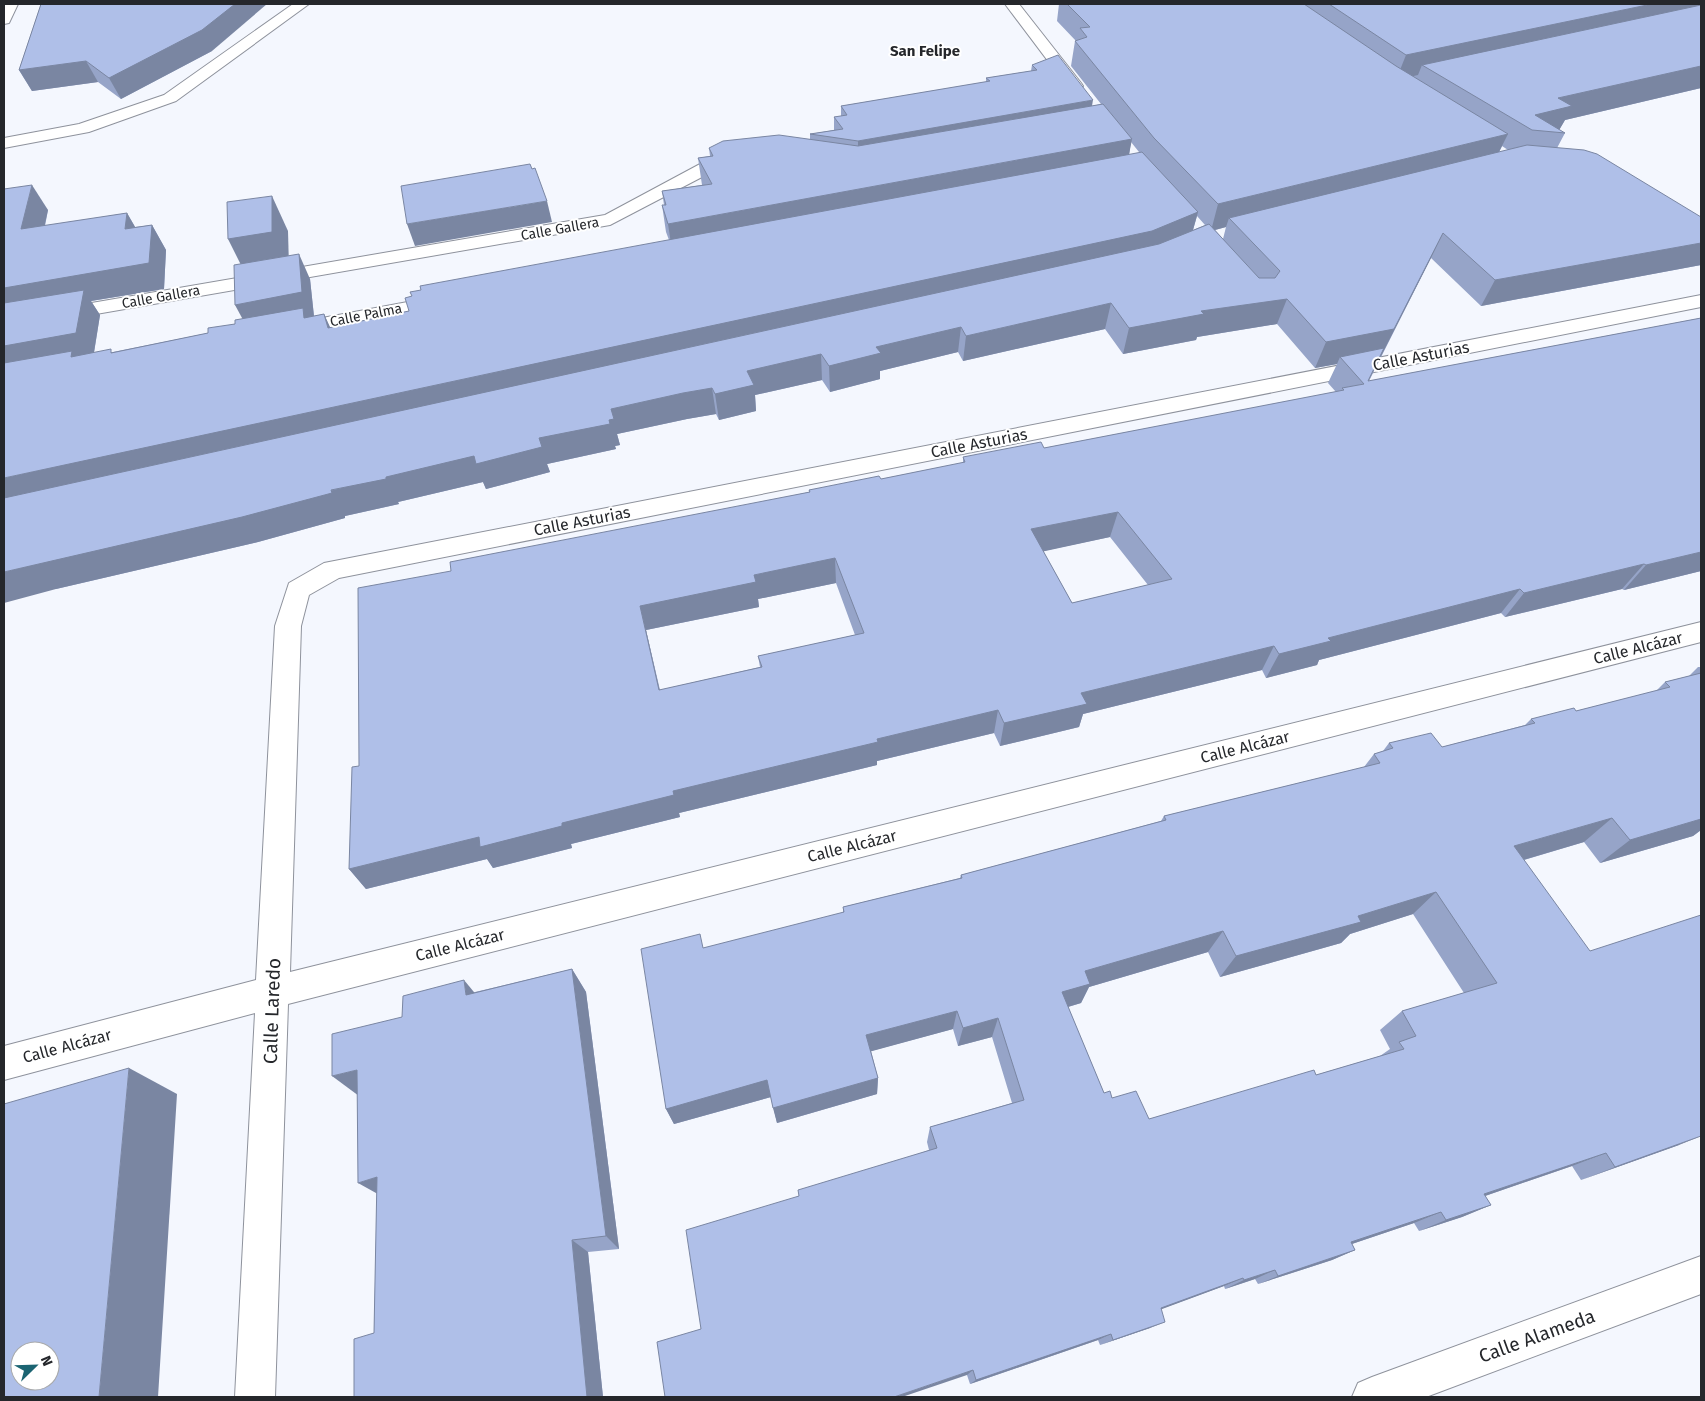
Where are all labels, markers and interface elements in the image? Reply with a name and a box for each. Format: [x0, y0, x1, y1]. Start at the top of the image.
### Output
district label: San Felipe [890, 42, 960, 60]
street label: Calle Gallera [519, 214, 601, 244]
street label: Calle Gallera [120, 282, 202, 312]
street label: Calle Palma [328, 300, 404, 330]
street label: Calle Asturias [1371, 337, 1471, 375]
street label: Calle Asturias [929, 424, 1029, 462]
street label: Calle Asturias [532, 502, 632, 540]
street label: Calle Alcázar [1591, 628, 1685, 668]
street label: Calle Alcázar [1198, 727, 1292, 767]
street label: Calle Alcázar [805, 826, 899, 866]
street label: Calle Alcázar [413, 925, 507, 965]
street label: Calle Laredo [259, 958, 285, 1064]
street label: Calle Alcázar [20, 1025, 114, 1067]
street label: Calle Alameda [1476, 1304, 1598, 1368]
north arrow [10, 1341, 60, 1391]
text: N [37, 1354, 56, 1369]

